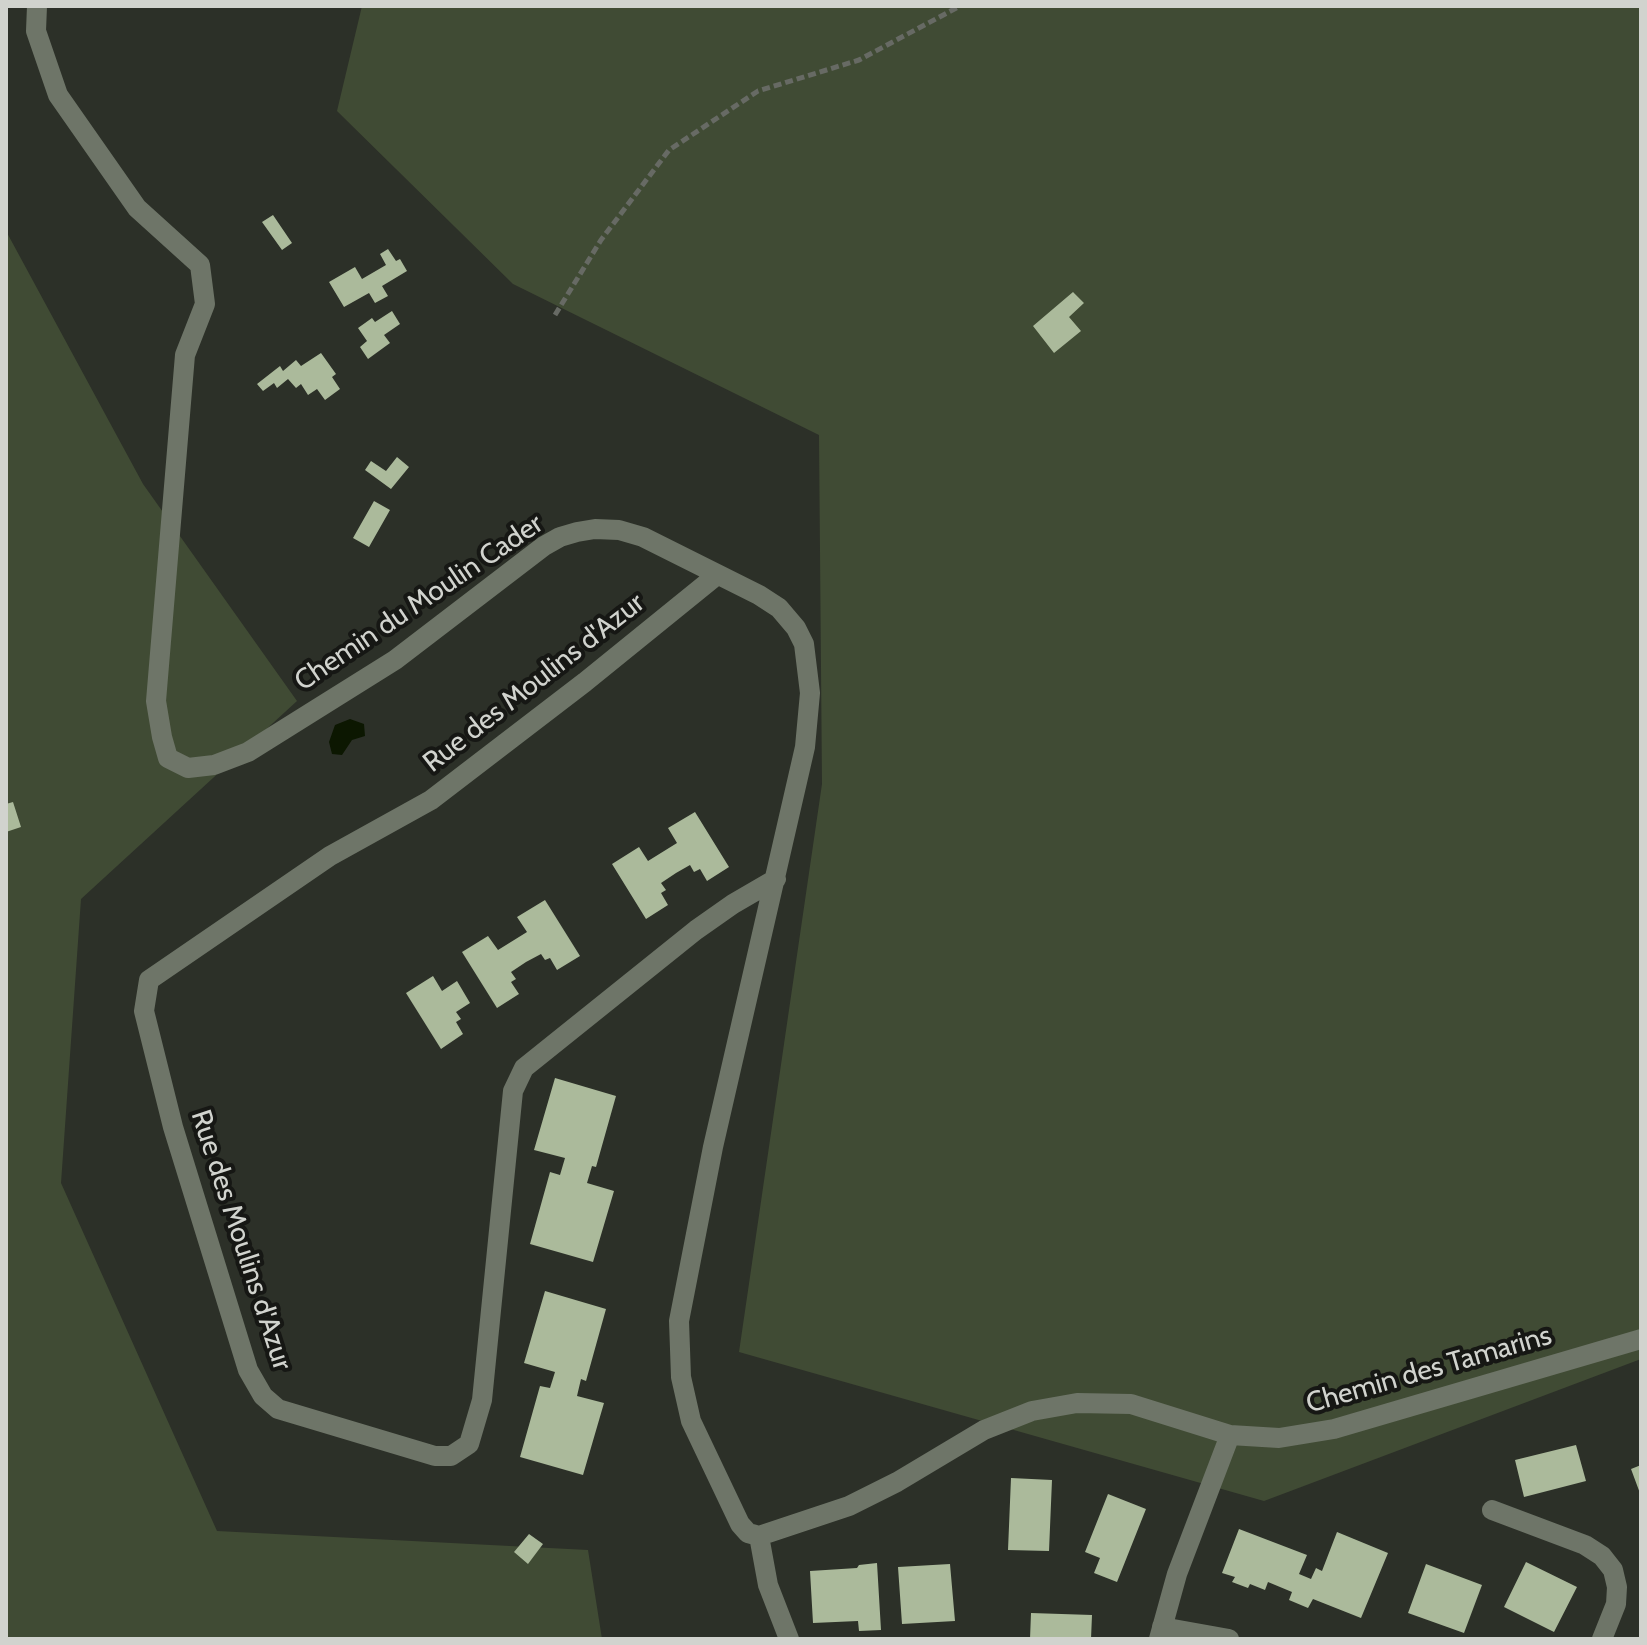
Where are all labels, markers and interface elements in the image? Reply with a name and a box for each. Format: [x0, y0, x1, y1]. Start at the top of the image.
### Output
street label: Chemin du Moulin Cader [289, 507, 549, 699]
street label: Rue des Moulins d'Azur [417, 586, 651, 780]
street label: Rue des Moulins d'Azur [183, 1106, 299, 1374]
street label: Chemin des Tamarins [1302, 1319, 1556, 1421]

